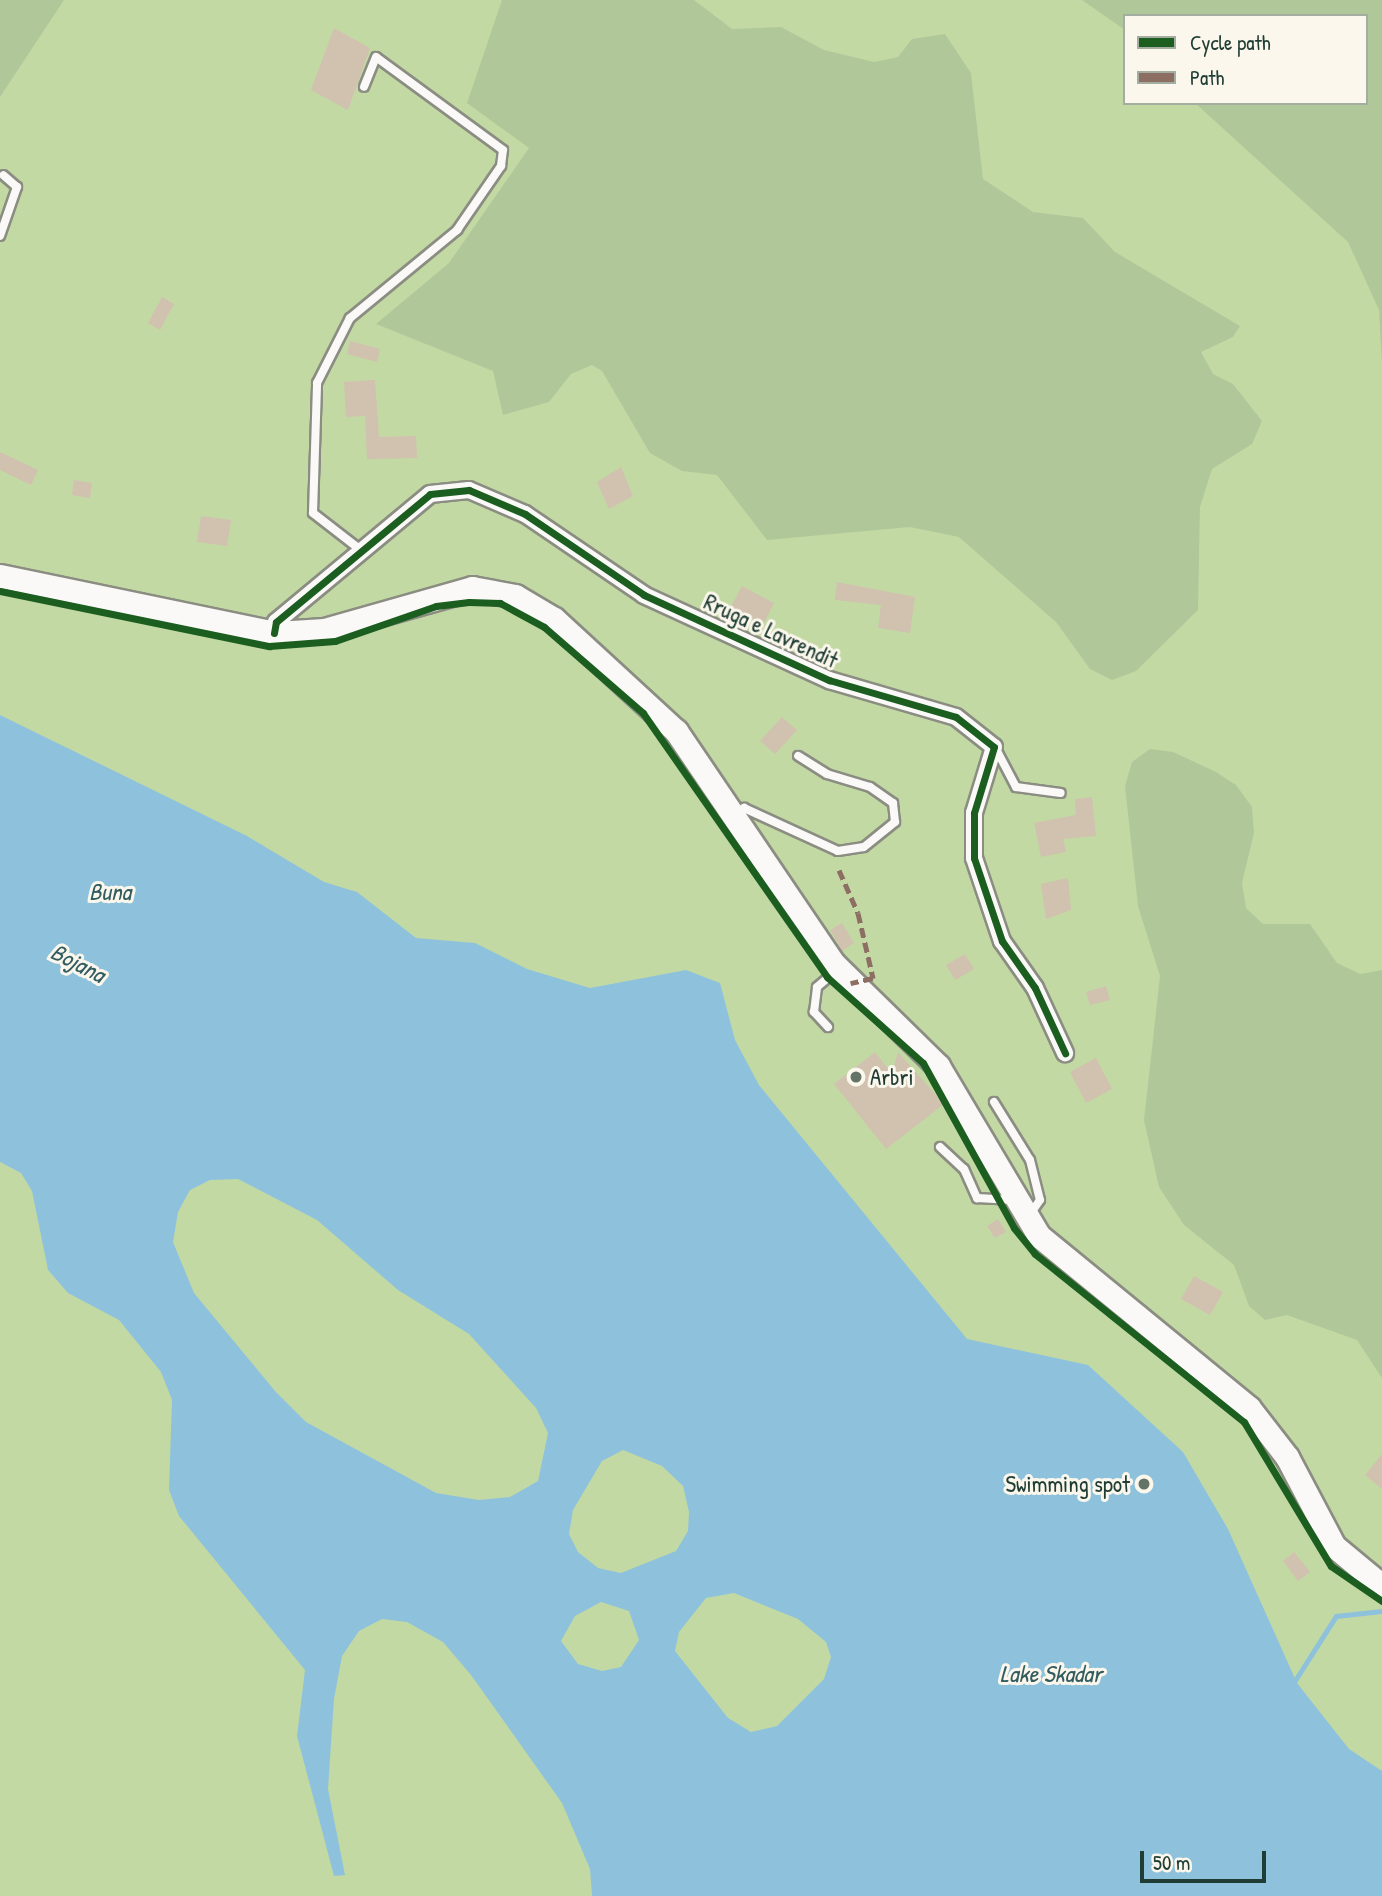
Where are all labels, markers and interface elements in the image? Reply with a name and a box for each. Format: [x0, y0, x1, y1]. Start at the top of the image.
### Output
legend [1123, 14, 1368, 105]
text: Cycle path [1190, 28, 1271, 57]
text: Path [1190, 63, 1224, 92]
street label: Rruga e Lavrendit [700, 588, 842, 674]
water label: Buna [89, 878, 131, 906]
water label: Bojana [46, 937, 110, 989]
place label: Arbri [870, 1063, 914, 1091]
marker: Arbri [848, 1069, 864, 1085]
place label: Swimming spot [1005, 1470, 1130, 1498]
marker: Swimming spot [1136, 1476, 1152, 1492]
water label: Lake Skadar [1000, 1660, 1102, 1688]
scale bar [1144, 1836, 1270, 1880]
text: 50 m [1153, 1848, 1190, 1877]

